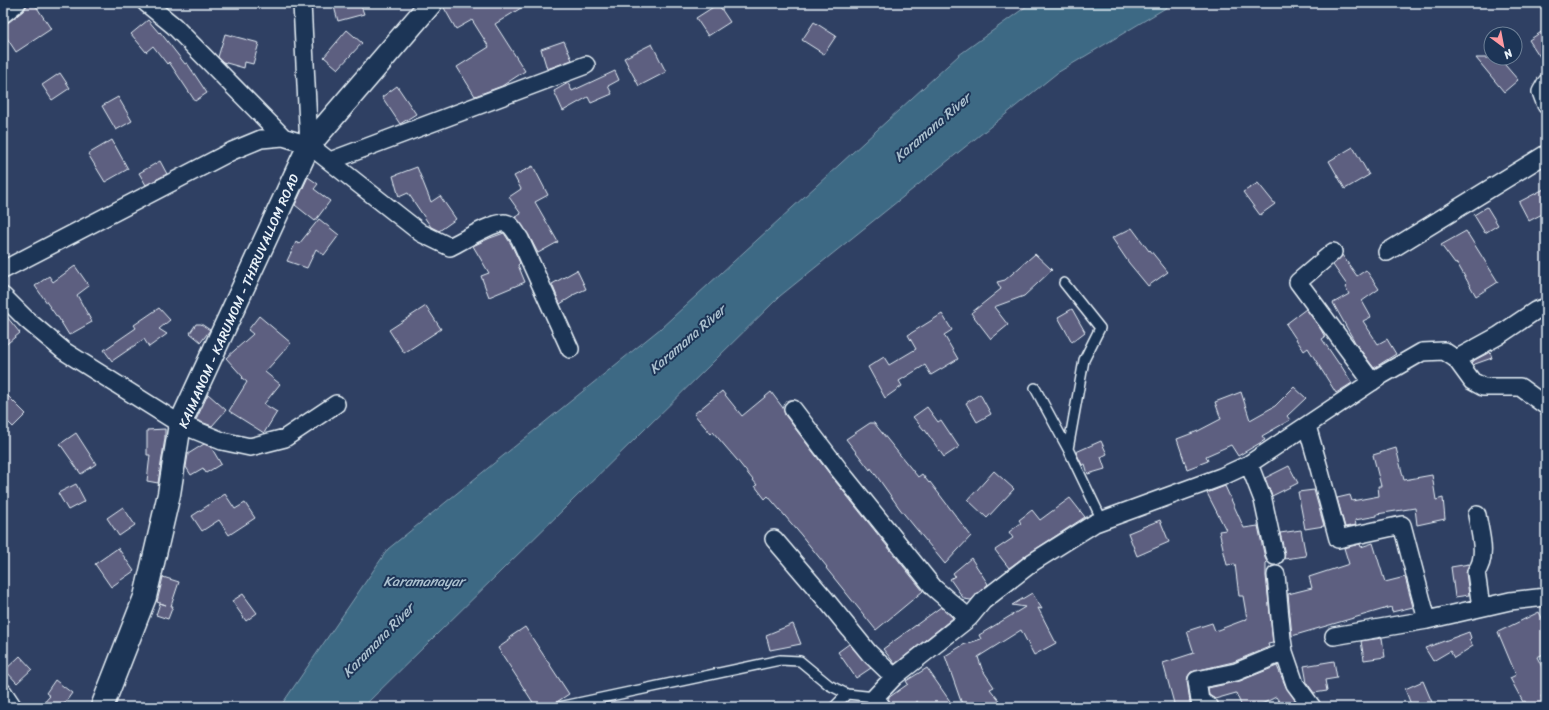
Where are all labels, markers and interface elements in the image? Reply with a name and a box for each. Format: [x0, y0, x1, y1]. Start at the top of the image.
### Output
north arrow [1483, 26, 1523, 66]
text: N [1499, 43, 1517, 64]
water label: Karamana River [888, 84, 979, 168]
street label: KAIMANOM - KARUMOM - THIRUVALLOM ROAD [172, 170, 305, 432]
water label: Karamana River [643, 296, 734, 380]
water label: Karamanayar [384, 569, 468, 594]
water label: Karamana River [336, 595, 423, 683]

